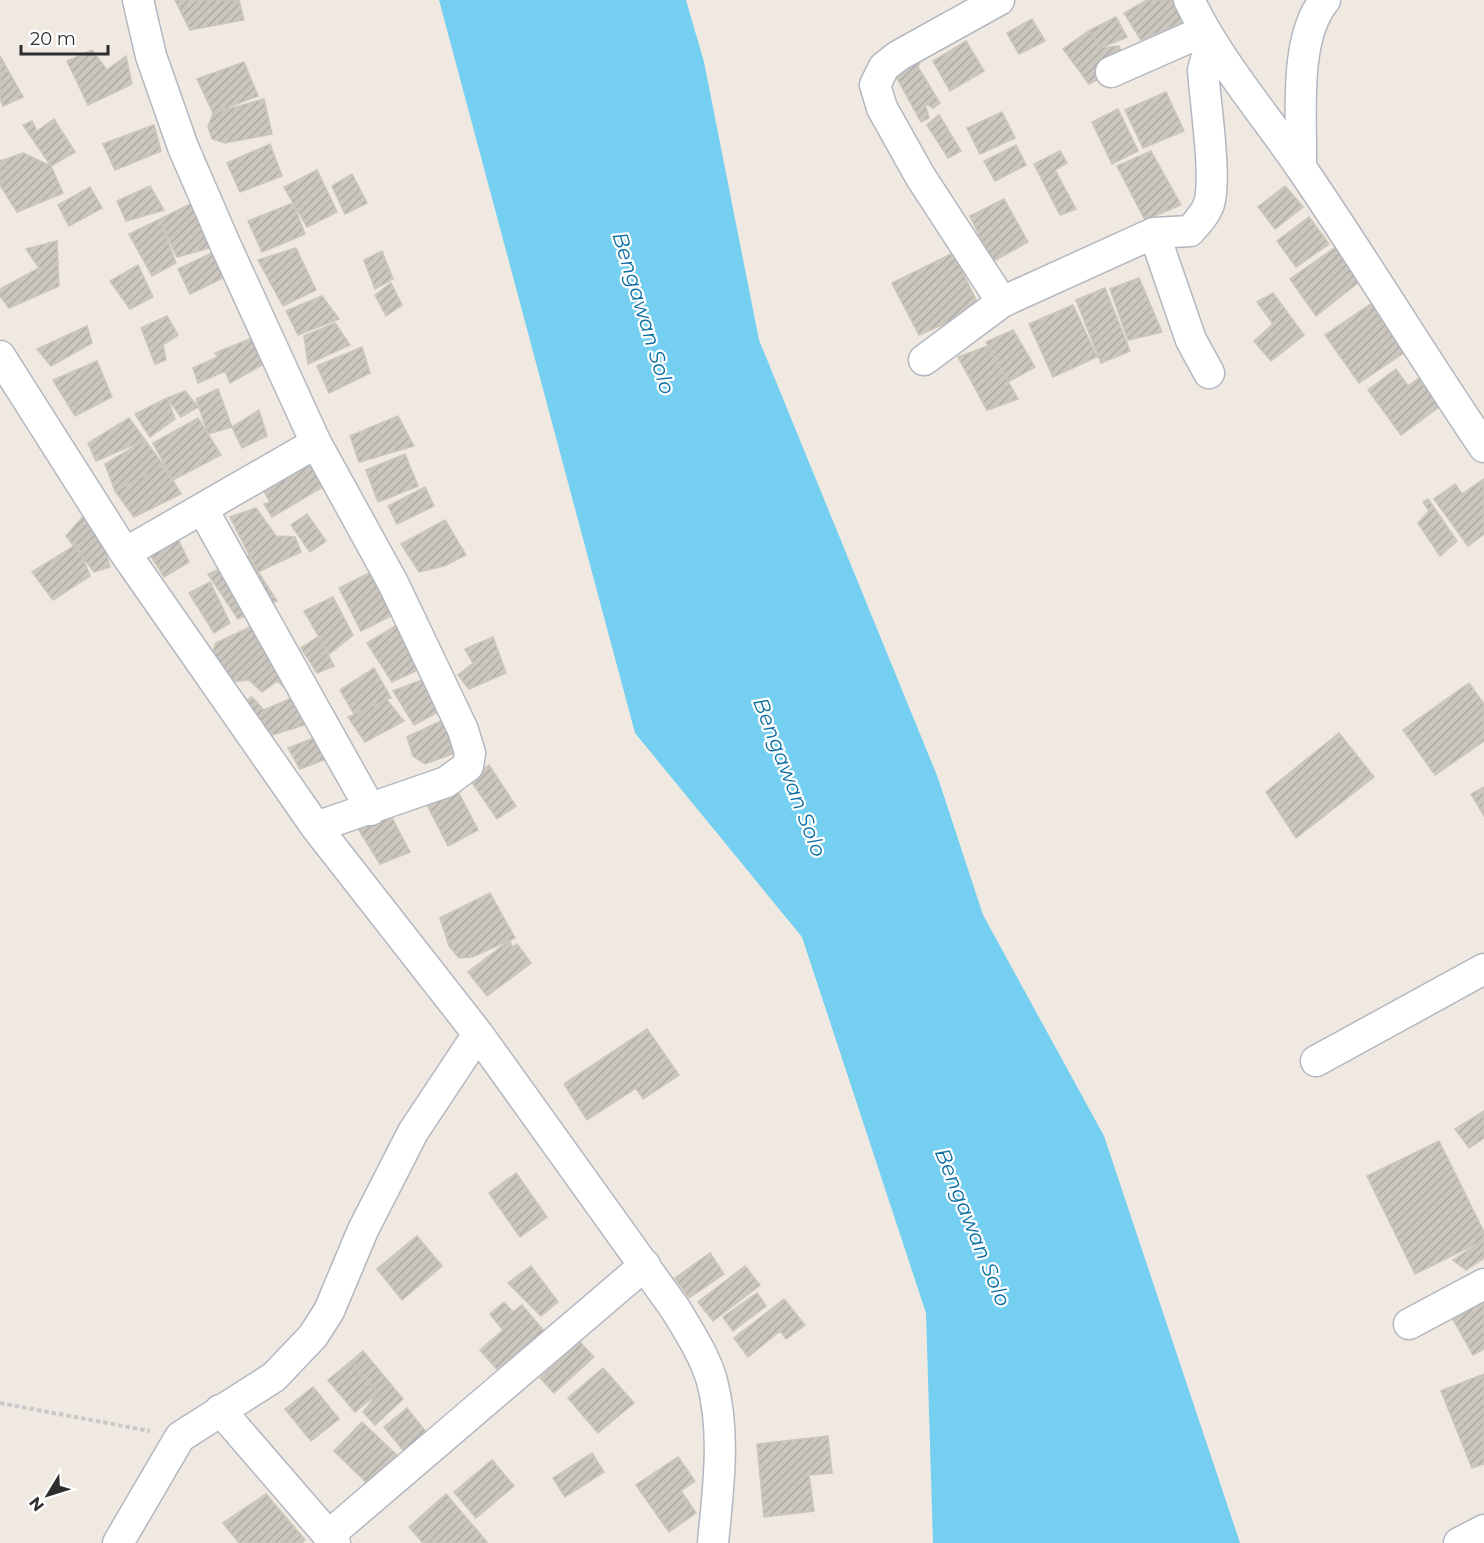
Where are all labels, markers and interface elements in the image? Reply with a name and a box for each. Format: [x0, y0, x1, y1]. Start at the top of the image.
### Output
scale bar [21, 18, 108, 56]
text: 20 m [30, 28, 76, 50]
water label: Bengawan Solo [607, 229, 681, 397]
water label: Bengawan Solo [748, 694, 832, 860]
water label: Bengawan Solo [930, 1144, 1016, 1310]
north arrow [18, 1465, 78, 1525]
text: N [25, 1493, 48, 1515]

